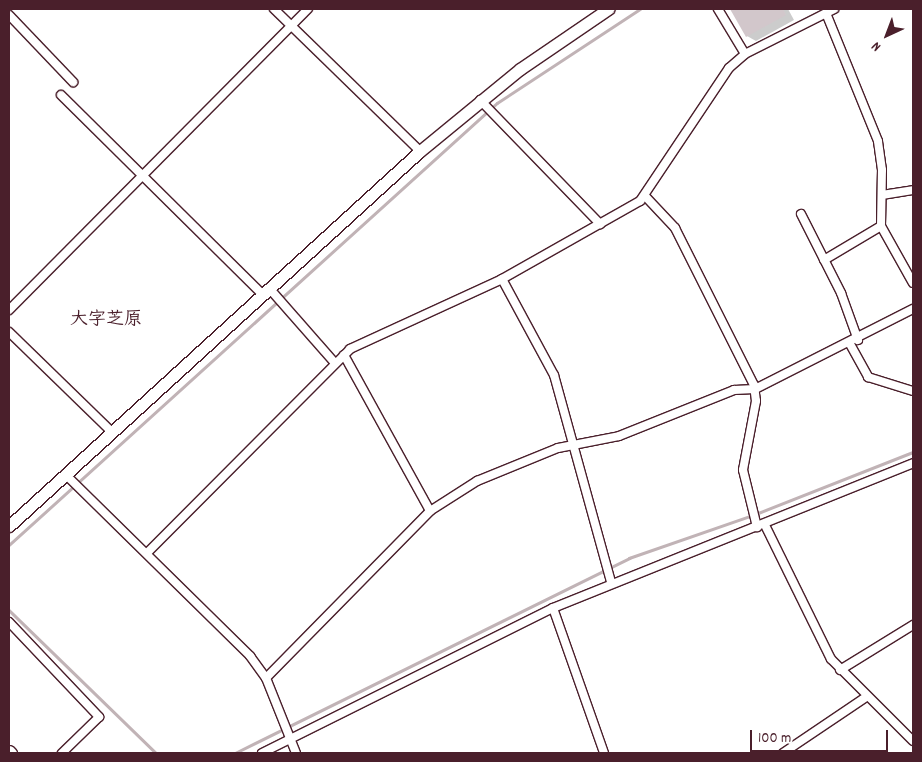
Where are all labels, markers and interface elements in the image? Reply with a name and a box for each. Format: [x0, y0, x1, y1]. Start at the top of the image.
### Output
north arrow [862, 10, 912, 60]
text: N [867, 36, 886, 56]
district label: 大字芝原 [70, 310, 142, 332]
scale bar [752, 720, 890, 752]
text: 100 m [758, 728, 791, 750]

